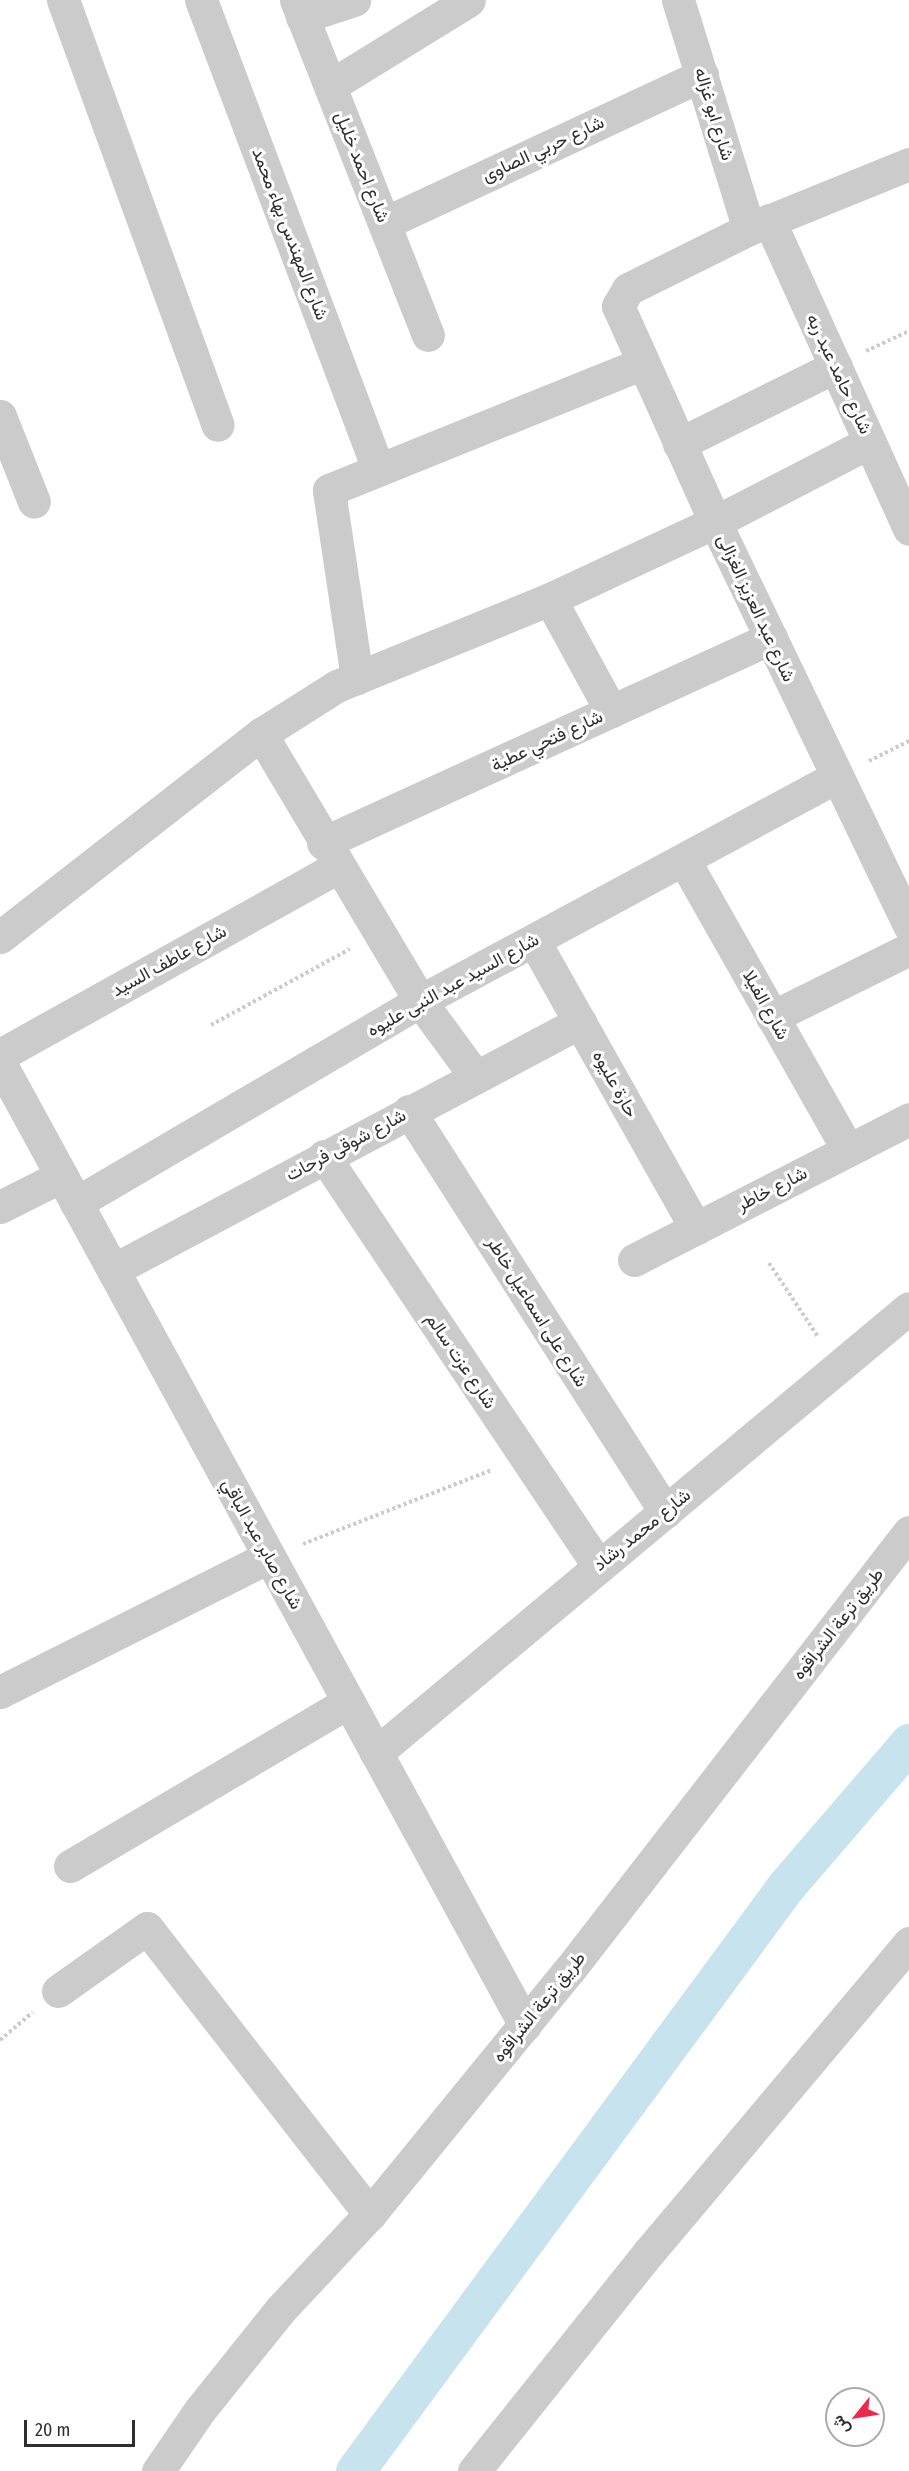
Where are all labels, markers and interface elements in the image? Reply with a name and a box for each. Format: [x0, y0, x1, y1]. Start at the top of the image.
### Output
street label: شارع ابو غزاله [690, 65, 738, 163]
street label: شارع احمد خليل [330, 108, 394, 226]
street label: شارع حربي الصاوى [479, 111, 607, 187]
street label: شارع المهندس بهاء محمد [247, 145, 333, 323]
street label: شارع حامد عبد ربه [802, 310, 876, 438]
street label: شارع عبد العزيز الغزالى [712, 531, 800, 685]
street label: شارع فتحي عطية [488, 706, 606, 776]
street label: شارع عاطف السيد [108, 921, 230, 1001]
street label: شارع السيد عبد النبى عليوه [363, 929, 543, 1041]
street label: شارع الفيلا [738, 966, 794, 1044]
street label: حارة عليوه [588, 1047, 642, 1121]
street label: شارع شوقى فرحات [282, 1104, 410, 1186]
street label: شارع خاطر [733, 1162, 811, 1216]
street label: شارع على اسماعيل خاطر [482, 1233, 592, 1391]
street label: شارع عزت سالم [421, 1309, 501, 1413]
street label: شارع صابر عبد الباقي [217, 1475, 307, 1613]
street label: شارع محمد رشاد [589, 1484, 695, 1576]
street label: طريق ترعة الشراقوه [788, 1564, 888, 1684]
street label: طريق ترعة الشراقوه [488, 1948, 590, 2066]
north arrow [825, 2387, 885, 2447]
scale bar [27, 2408, 138, 2446]
text: ش [828, 2412, 854, 2438]
text: 20 m [35, 2419, 70, 2441]

